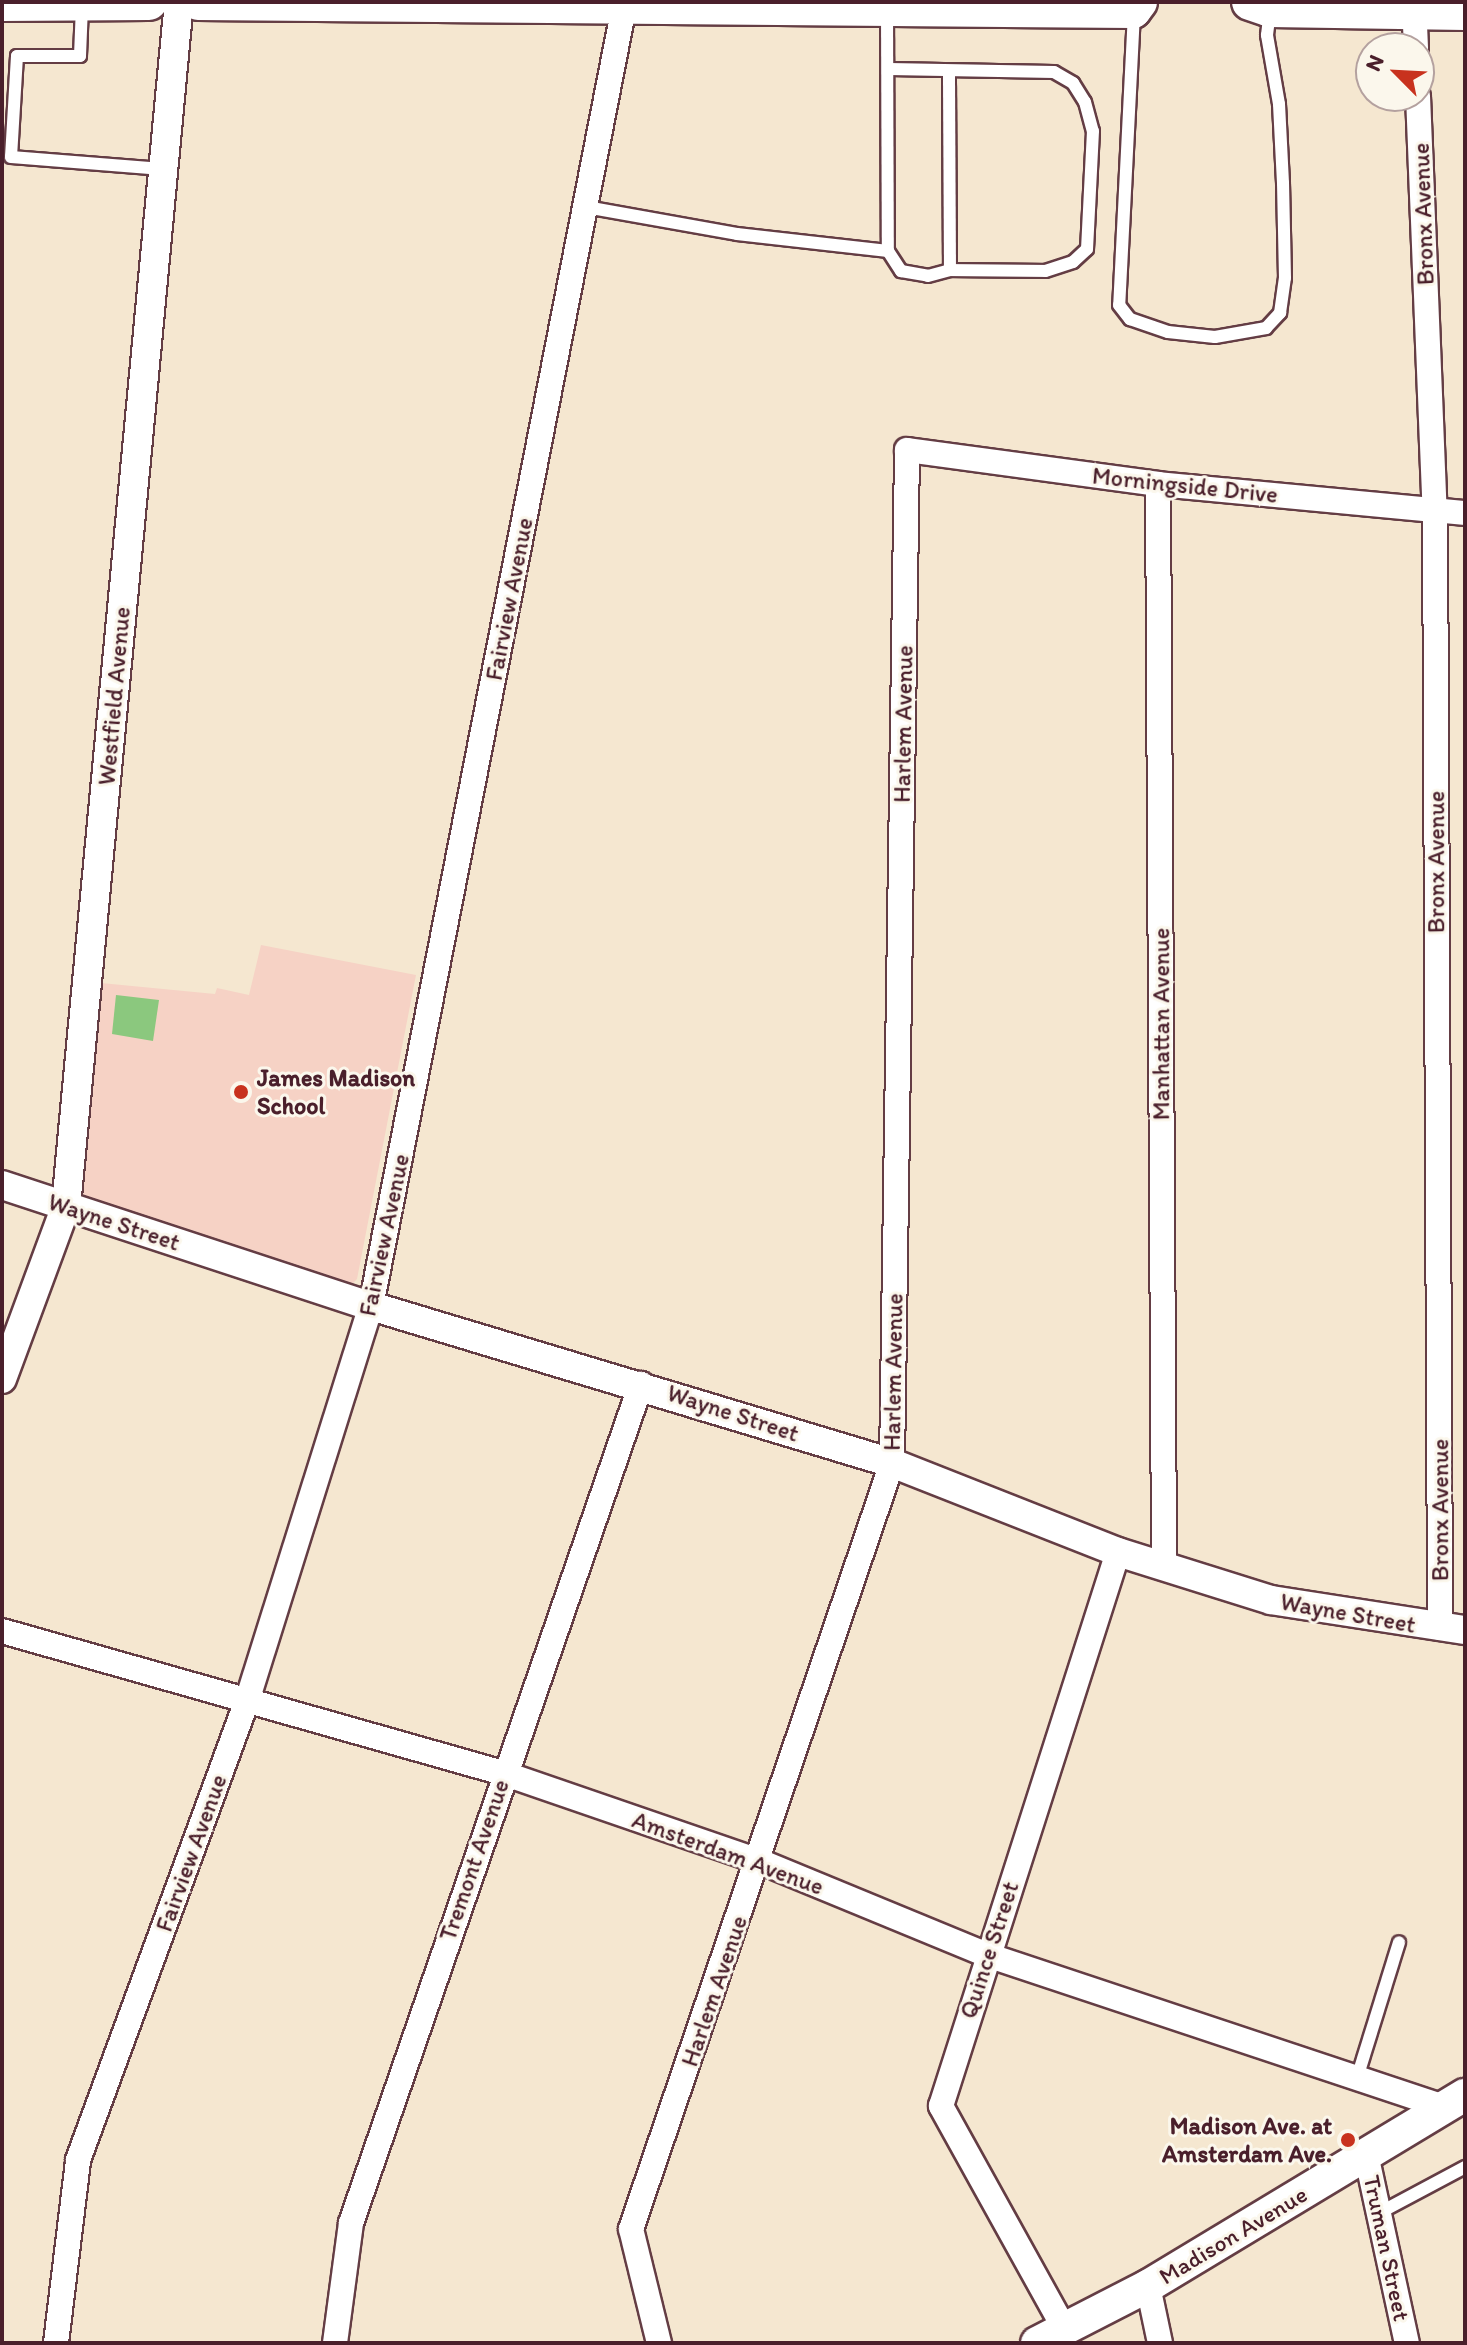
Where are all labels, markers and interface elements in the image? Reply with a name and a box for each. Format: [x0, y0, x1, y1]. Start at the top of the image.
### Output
north arrow [1355, 32, 1435, 112]
text: N [1359, 51, 1390, 75]
street label: Bronx Avenue [1406, 142, 1440, 286]
street label: Morningside Drive [1091, 461, 1279, 509]
street label: Fairview Avenue [479, 515, 539, 683]
street label: Westfield Avenue [92, 606, 136, 786]
street label: Harlem Avenue [887, 645, 919, 803]
street label: Bronx Avenue [1422, 791, 1450, 933]
street label: Manhattan Avenue [1147, 928, 1175, 1120]
place label: James Madison School [257, 1064, 416, 1120]
marker: James Madison School [232, 1083, 250, 1101]
street label: Fairview Avenue [353, 1151, 415, 1319]
street label: Wayne Street [45, 1187, 183, 1257]
street label: Harlem Avenue [877, 1293, 909, 1451]
street label: Wayne Street [664, 1378, 802, 1448]
street label: Bronx Avenue [1426, 1439, 1454, 1581]
street label: Wayne Street [1278, 1587, 1418, 1639]
street label: Fairview Avenue [149, 1770, 233, 1936]
street label: Tremont Avenue [433, 1776, 515, 1944]
street label: Amsterdam Avenue [628, 1805, 828, 1901]
street label: Quince Street [953, 1878, 1025, 2022]
street label: Harlem Avenue [675, 1912, 753, 2070]
place label: Madison Ave. at Amsterdam Ave. [1162, 2112, 1332, 2168]
marker: Madison Ave. at Amsterdam Ave. [1339, 2131, 1357, 2149]
street label: Truman Street [1358, 2173, 1416, 2323]
street label: Madison Avenue [1154, 2179, 1312, 2291]

